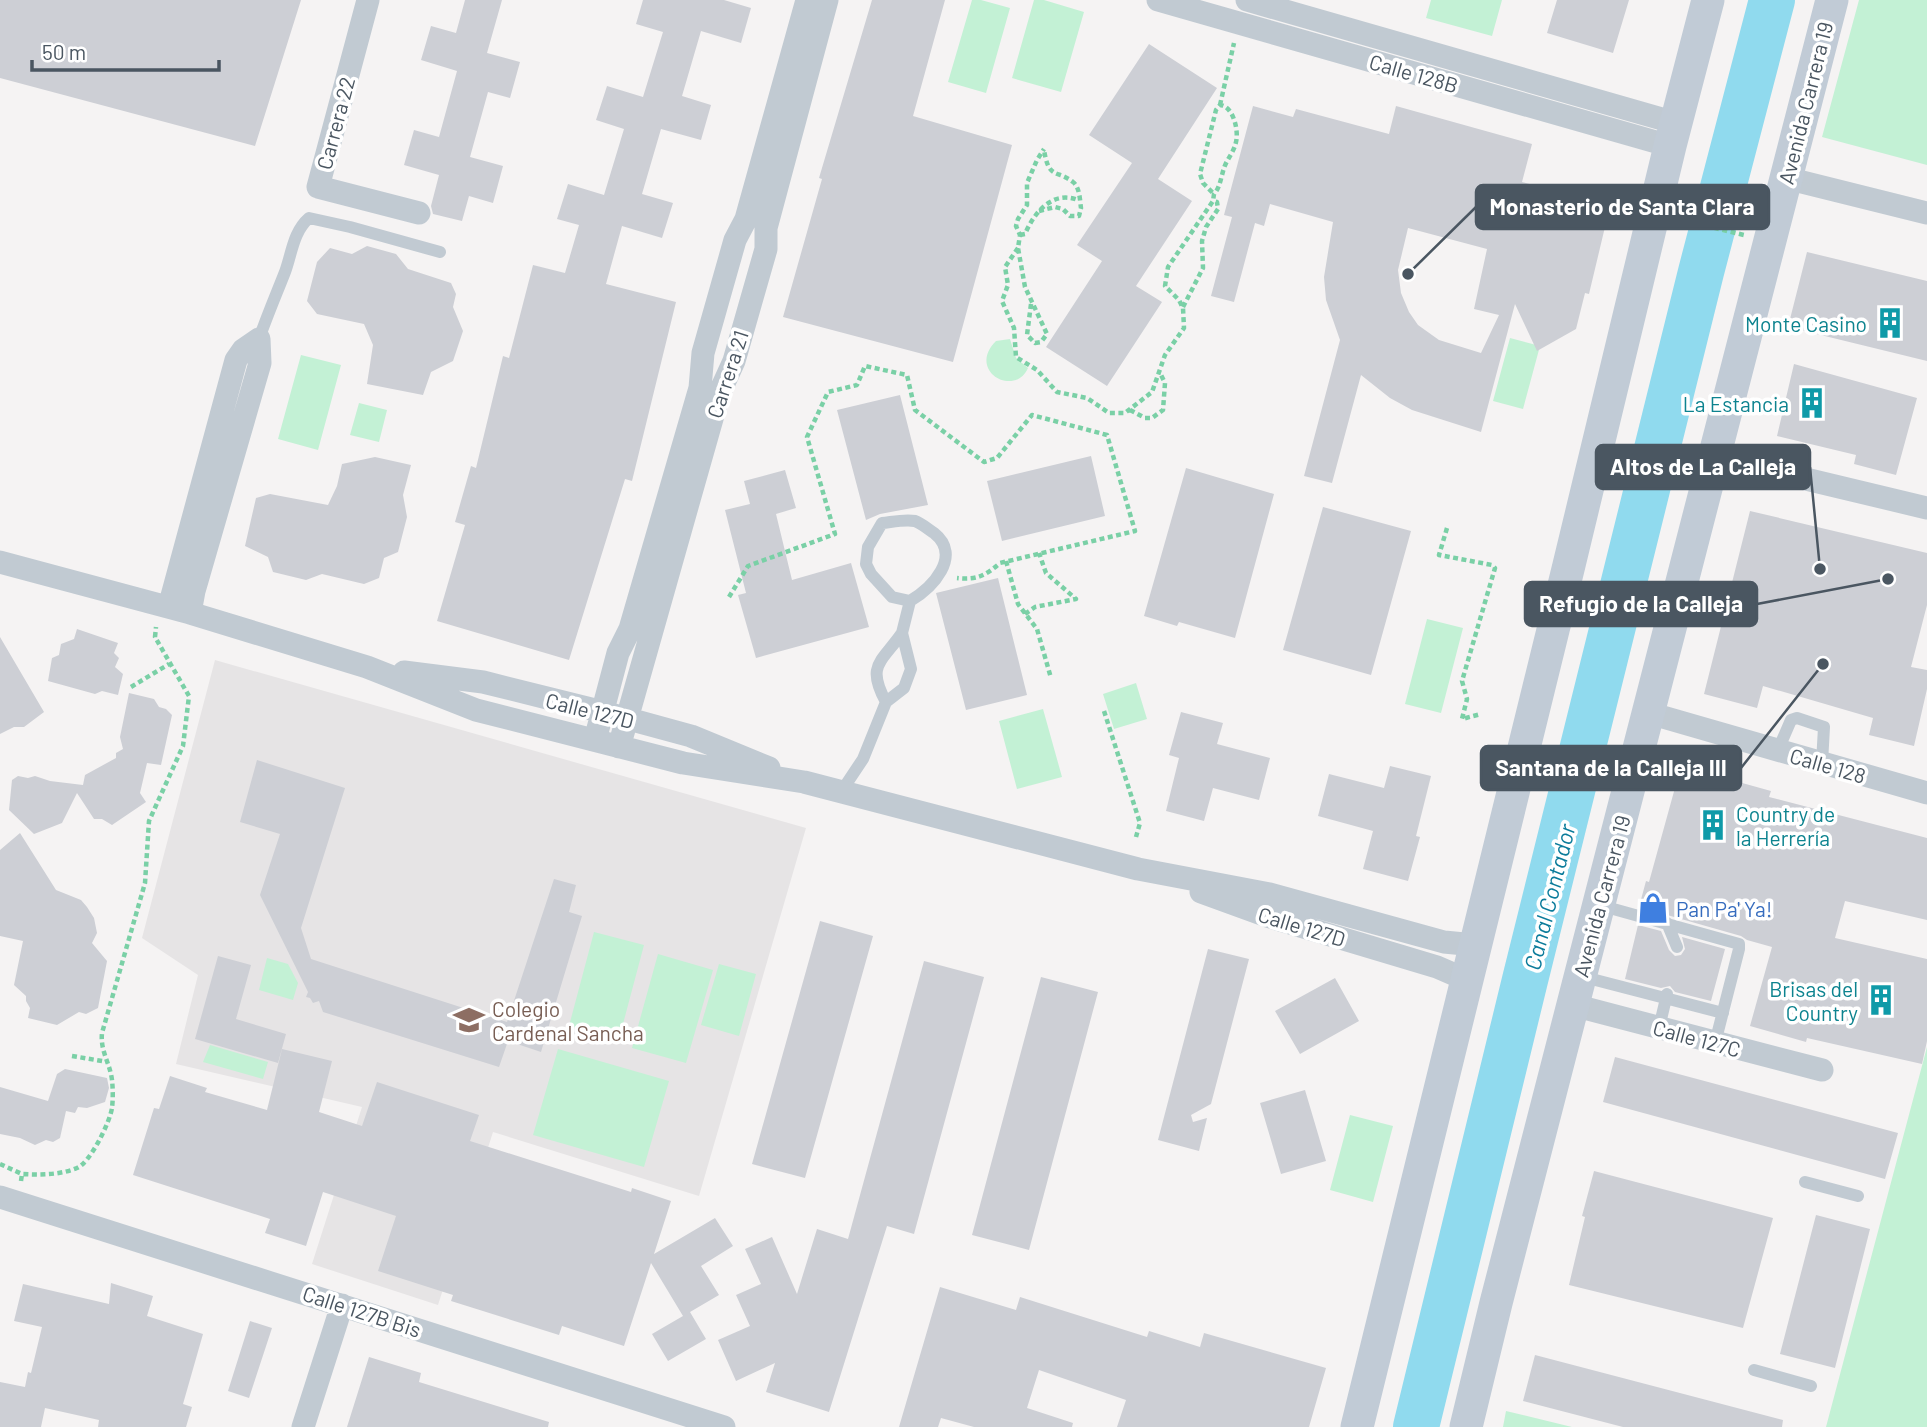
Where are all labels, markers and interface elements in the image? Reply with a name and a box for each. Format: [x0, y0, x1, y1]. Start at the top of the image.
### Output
street label: Avenida Carrera 19 [1773, 19, 1837, 187]
scale bar [32, 28, 219, 72]
text: 50 m [42, 39, 86, 64]
street label: Calle 128B [1367, 48, 1461, 98]
street label: Carrera 22 [311, 74, 359, 172]
callout: Monasterio de Santa Clara [1476, 185, 1769, 229]
text: Monasterio de Santa Clara [1489, 192, 1755, 220]
building icon: Monte Casino [1873, 306, 1907, 340]
place label: Monte Casino [1745, 311, 1867, 336]
street label: Carrera 21 [701, 327, 753, 421]
building icon: La Estancia [1795, 386, 1829, 420]
place label: La Estancia [1683, 391, 1789, 416]
callout: Altos de La Calleja [1596, 445, 1810, 489]
text: Altos de La Calleja [1610, 452, 1796, 480]
callout: Refugio de la Calleja [1525, 582, 1757, 626]
text: Refugio de la Calleja [1539, 589, 1743, 617]
street label: Calle 127D [543, 687, 637, 733]
street label: Calle 128 [1787, 742, 1869, 788]
callout: Santana de la Calleja III [1481, 746, 1741, 790]
text: Santana de la Calleja III [1495, 753, 1727, 781]
place label: Country de la Herrería [1736, 801, 1835, 850]
building icon: Country de la Herrería [1696, 808, 1730, 842]
street label: Avenida Carrera 19 [1567, 812, 1635, 980]
water label: Canal Contador [1517, 820, 1581, 973]
shop icon: Pan Pa' Ya! [1636, 891, 1670, 925]
place label: Pan Pa' Ya! [1676, 896, 1773, 921]
street label: Calle 127D [1255, 901, 1349, 951]
place label: Brisas del Country [1769, 976, 1858, 1025]
building icon: Brisas del Country [1864, 983, 1898, 1017]
place label: Colegio Cardenal Sancha [492, 996, 644, 1045]
school or university icon: Colegio Cardenal Sancha [452, 1003, 486, 1037]
street label: Calle 127C [1650, 1014, 1744, 1062]
street label: Calle 127B Bis [300, 1280, 424, 1342]

